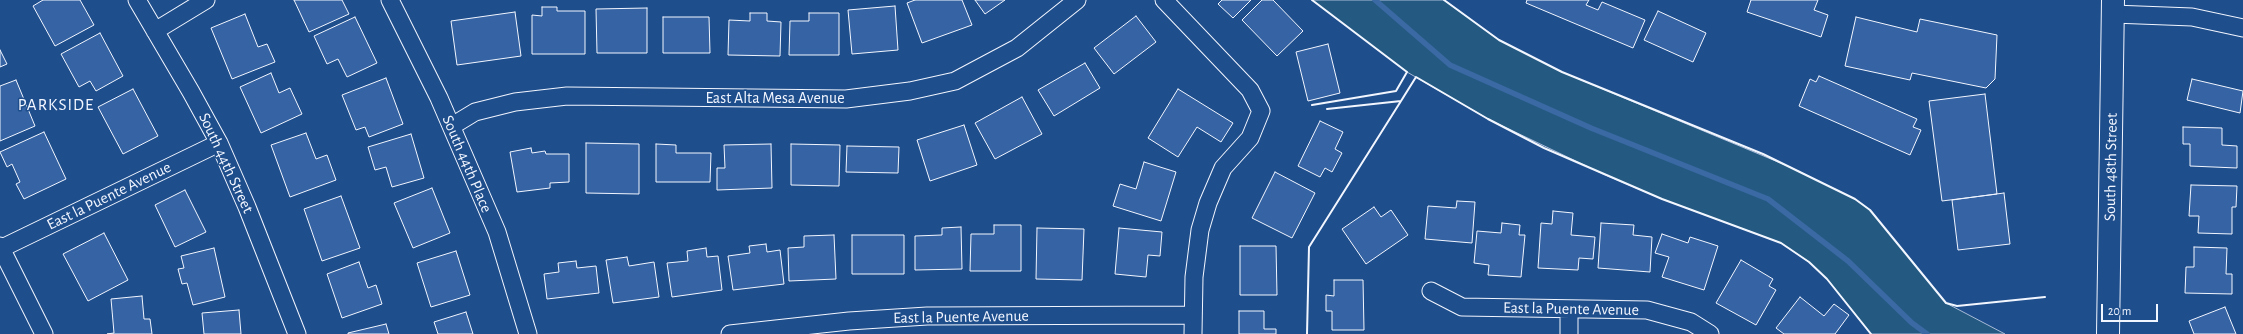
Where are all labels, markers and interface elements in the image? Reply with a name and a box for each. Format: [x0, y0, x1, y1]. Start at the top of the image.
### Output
street label: East Alta Mesa Avenue [705, 88, 845, 108]
district label: PARKSIDE [18, 95, 94, 115]
street label: South 44th Street [194, 110, 258, 216]
street label: South 44th Place [438, 112, 496, 216]
street label: South 48th Street [2100, 113, 2122, 221]
street label: East la Puente Avenue [44, 158, 174, 234]
scale bar [2103, 296, 2160, 322]
street label: East la Puente Avenue [1503, 298, 1639, 320]
text: 20 m [2108, 305, 2131, 317]
street label: East la Puente Avenue [893, 306, 1029, 328]

